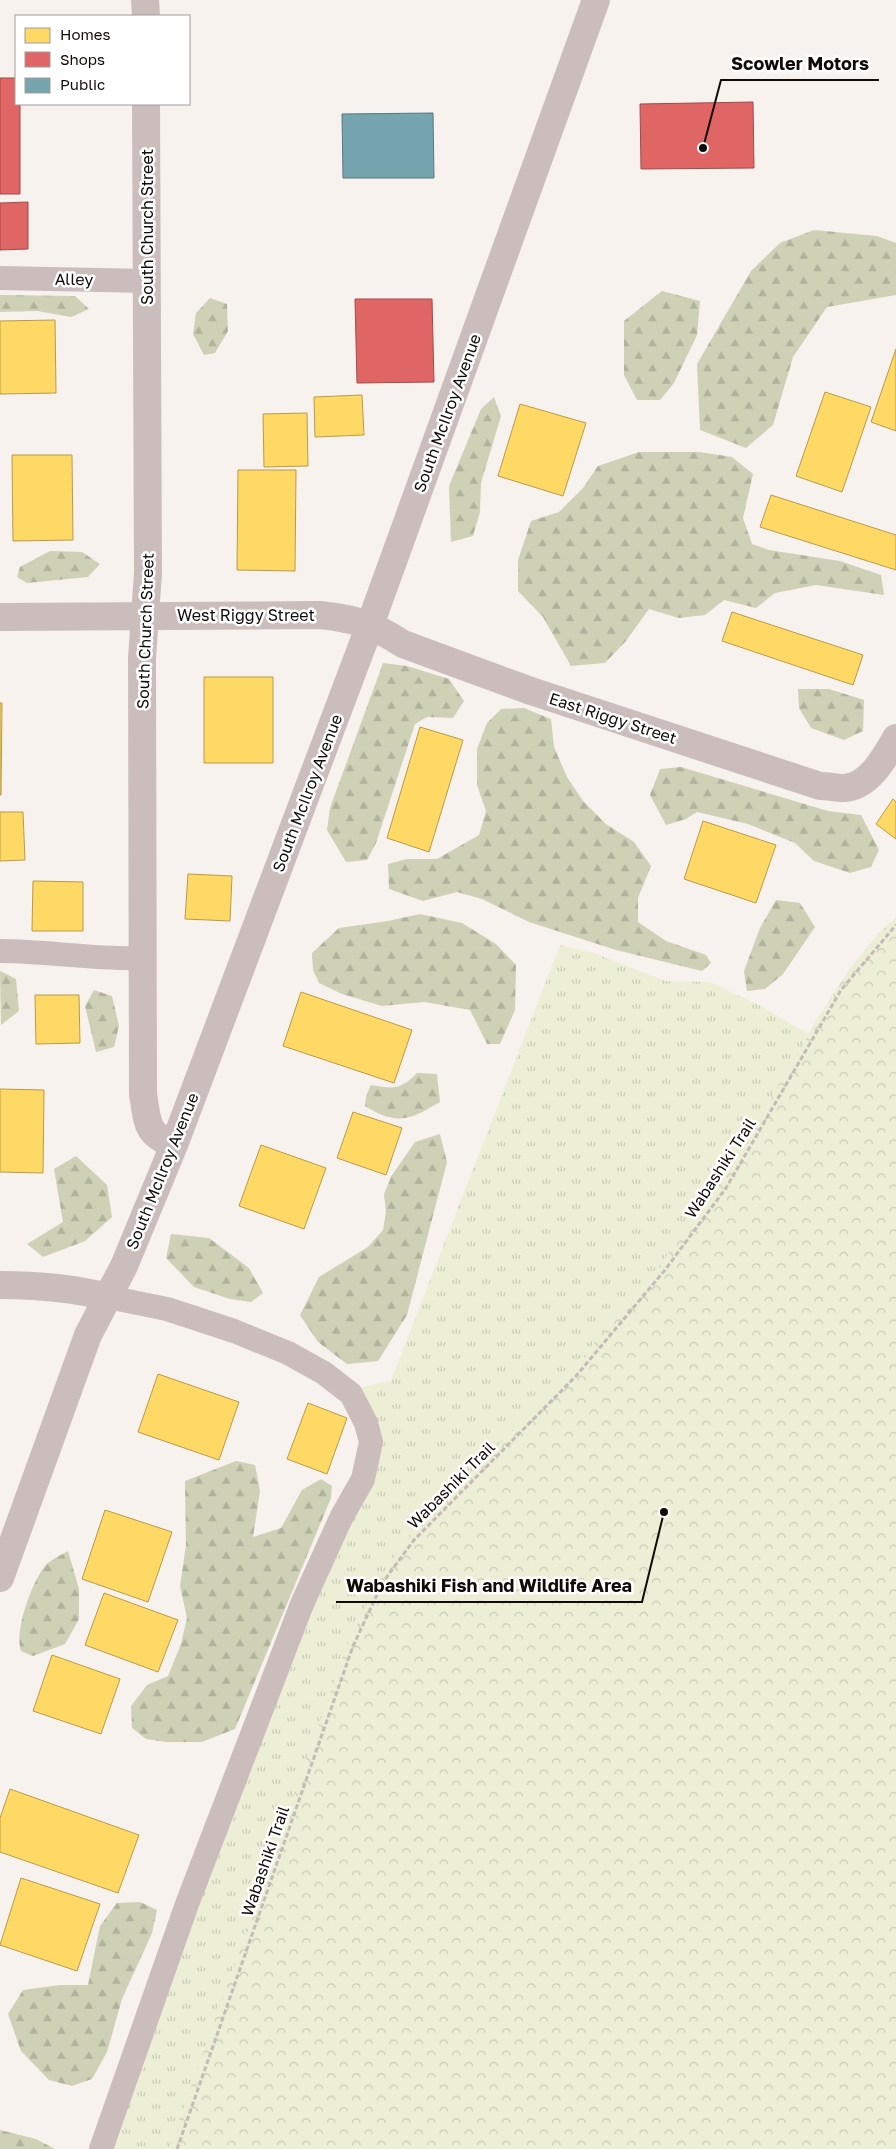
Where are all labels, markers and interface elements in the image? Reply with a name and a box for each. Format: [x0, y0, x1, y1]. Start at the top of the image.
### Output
legend [15, 15, 190, 105]
text: Homes [60, 25, 110, 43]
callout: Scowler Motors [721, 47, 879, 80]
text: Shops [60, 50, 105, 68]
text: Scowler Motors [731, 52, 869, 74]
text: Public [60, 75, 105, 93]
street label: South Church Street [137, 149, 157, 305]
street label: Alley [55, 269, 93, 289]
street label: South McIlroy Avenue [409, 331, 485, 495]
street label: South Church Street [132, 553, 158, 709]
street label: West Riggy Street [177, 605, 315, 625]
street label: East Riggy Street [547, 688, 679, 748]
street label: South McIlroy Avenue [268, 711, 346, 875]
street label: South McIlroy Avenue [121, 1090, 203, 1252]
street label: Wabashiki Trail [680, 1114, 760, 1222]
street label: Wabashiki Trail [403, 1437, 499, 1533]
callout: Wabashiki Fish and Wildlife Area [336, 1569, 642, 1602]
text: Wabashiki Fish and Wildlife Area [346, 1574, 632, 1596]
street label: Wabashiki Trail [237, 1803, 293, 1919]

